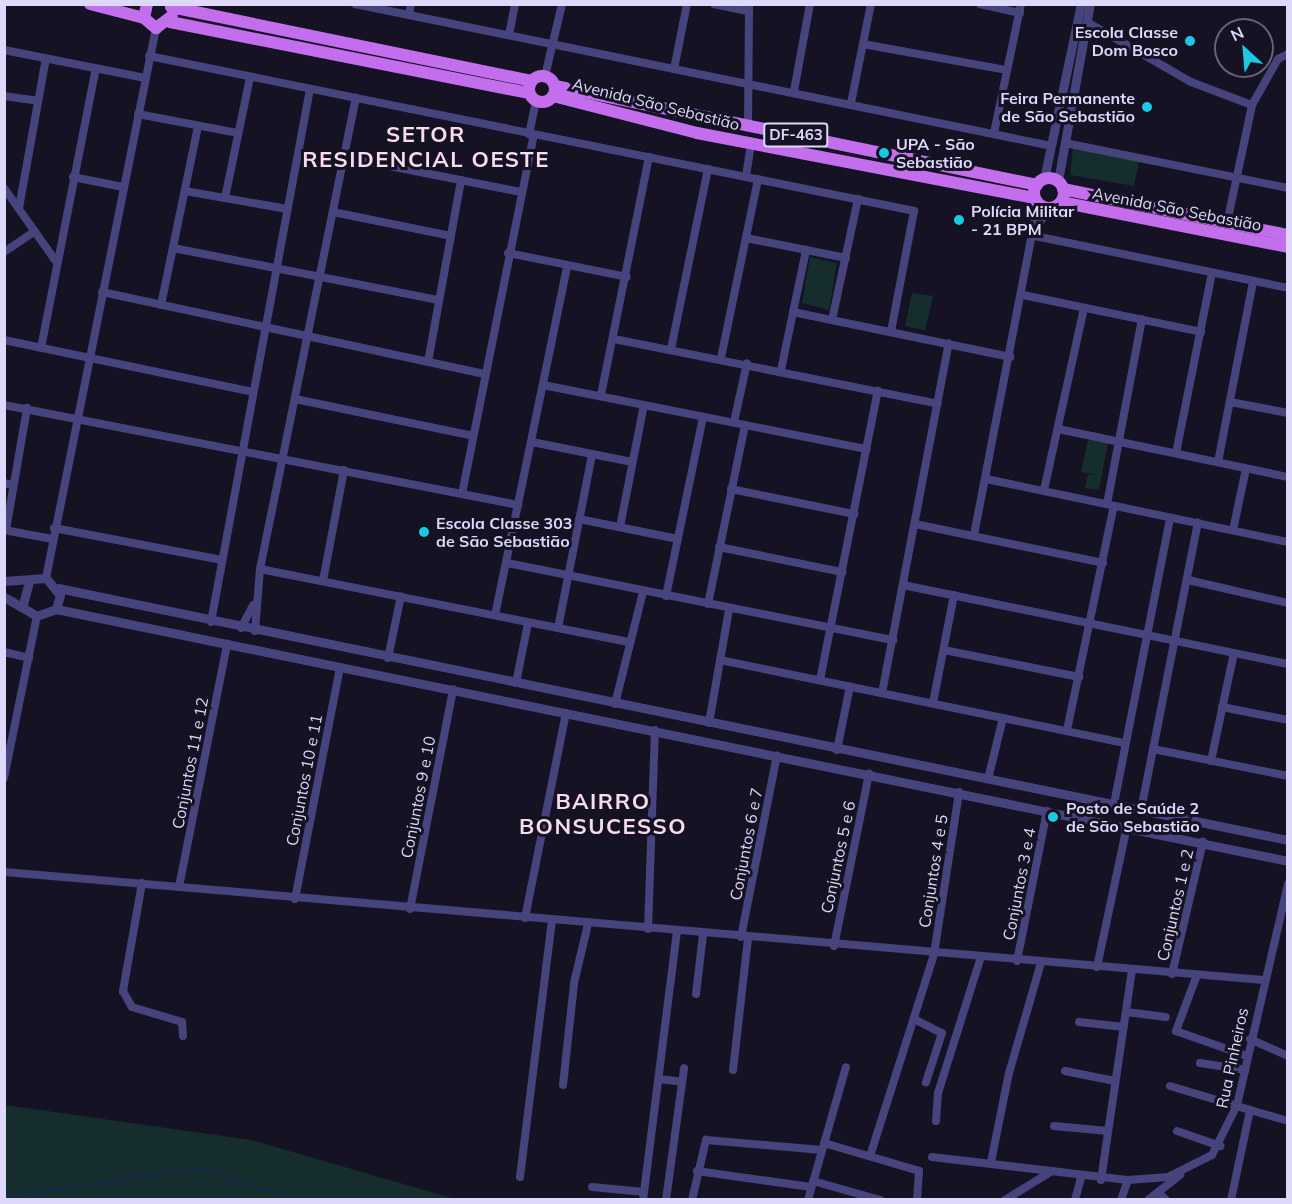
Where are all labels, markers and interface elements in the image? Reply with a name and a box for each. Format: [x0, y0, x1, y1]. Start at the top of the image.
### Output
north arrow [1214, 18, 1274, 78]
place label: Escola Classe Dom Bosco [1075, 22, 1178, 60]
text: N [1227, 22, 1247, 45]
marker: Escola Classe Dom Bosco [1183, 34, 1197, 48]
street label: Avenida São Sebastião [570, 74, 742, 134]
place label: Feira Permanente de São Sebastião [1000, 88, 1135, 126]
marker: Feira Permanente de São Sebastião [1140, 100, 1154, 114]
district label: SETOR RESIDENCIAL OESTE [302, 121, 550, 172]
road number: DF-463 [763, 123, 829, 147]
place label: UPA - São Sebastião [896, 134, 975, 172]
marker: UPA - São Sebastião [877, 146, 891, 160]
street label: Avenida São Sebastião [1091, 183, 1263, 235]
place label: Polícia Militar - 21 BPM [971, 201, 1074, 239]
marker: Polícia Militar - 21 BPM [952, 213, 966, 227]
place label: Escola Classe 303 de São Sebastião [436, 513, 572, 551]
marker: Escola Classe 303 de São Sebastião [417, 525, 431, 539]
street label: Conjuntos 11 e 12 [168, 696, 212, 830]
street label: Conjuntos 10 e 11 [282, 713, 326, 847]
street label: Conjuntos 9 e 10 [397, 734, 439, 860]
street label: Conjuntos 6 e 7 [726, 786, 766, 902]
district label: BAIRRO BONSUCESSO [519, 788, 687, 840]
place label: Posto de Saúde 2 de São Sebastião [1066, 798, 1200, 836]
street label: Conjuntos 5 e 6 [817, 799, 859, 915]
marker: Posto de Saúde 2 de São Sebastião [1044, 808, 1062, 826]
street label: Conjuntos 4 e 5 [915, 813, 951, 929]
street label: Conjuntos 3 e 4 [999, 826, 1039, 942]
street label: Conjuntos 1 e 2 [1153, 847, 1197, 963]
street label: Rua Pinheiros [1212, 1006, 1252, 1110]

